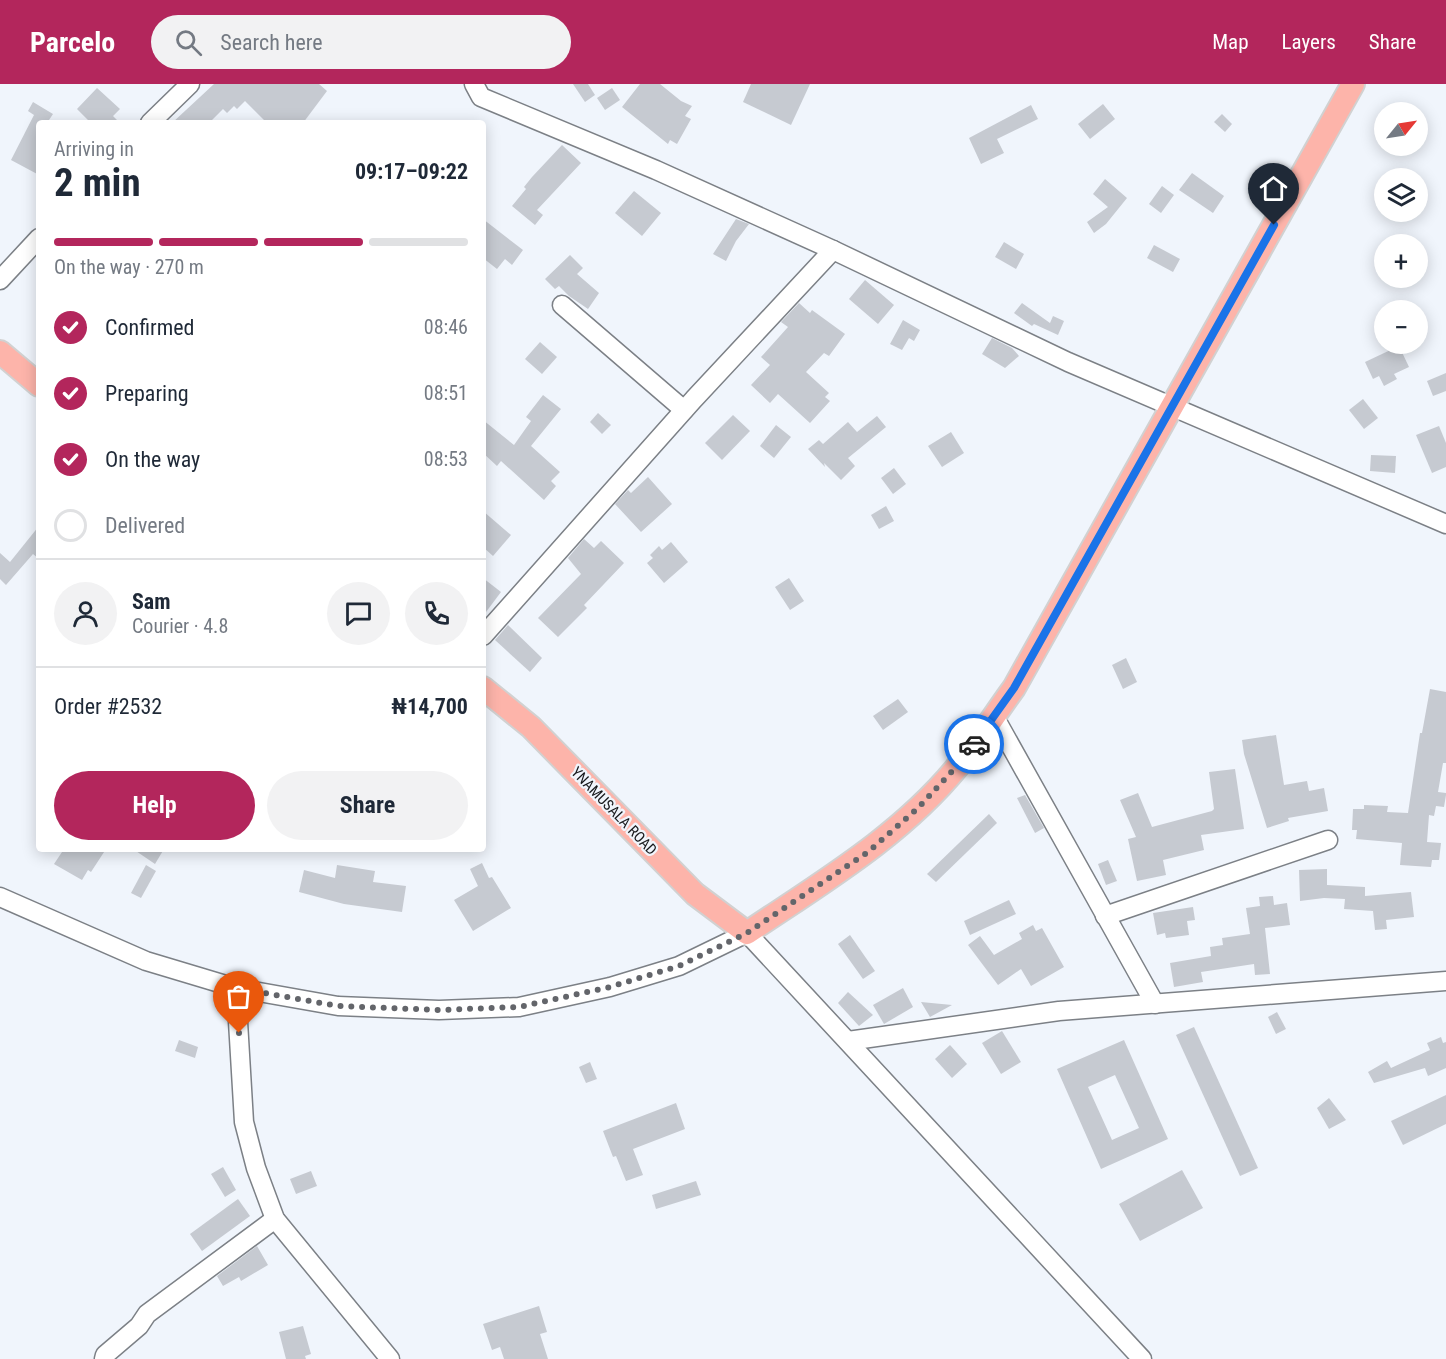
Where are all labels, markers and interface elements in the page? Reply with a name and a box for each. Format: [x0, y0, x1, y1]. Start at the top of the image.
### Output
search box [151, 15, 571, 69]
text: Parcelo [30, 26, 115, 59]
icon: search [172, 26, 205, 59]
text: Search here [220, 30, 323, 55]
text: Map [1212, 30, 1249, 54]
text: Layers [1282, 30, 1336, 54]
text: Share [1369, 30, 1416, 54]
north arrow [1374, 102, 1428, 156]
map controls [1374, 102, 1428, 354]
text: Arriving in [54, 137, 134, 161]
text: 09:17–09:22 [355, 159, 468, 184]
text: 2 min [54, 160, 141, 206]
pin [1248, 163, 1299, 225]
button: layers [1374, 168, 1428, 222]
icon: home [1257, 172, 1290, 205]
button: + [1374, 234, 1428, 288]
text: On the way · 270 m [54, 255, 204, 279]
button: − [1374, 300, 1428, 354]
icon: check [54, 311, 87, 344]
text: Confirmed [105, 315, 194, 340]
text: 08:46 [424, 315, 468, 339]
icon: check [54, 377, 87, 410]
text: Preparing [105, 381, 189, 406]
text: 08:51 [424, 381, 468, 405]
icon: check [54, 443, 87, 476]
text: On the way [105, 447, 200, 472]
text: 08:53 [424, 447, 468, 471]
text: Delivered [105, 513, 185, 538]
button: person [54, 582, 117, 645]
button: chat [327, 582, 390, 645]
button: phone [405, 582, 468, 645]
text: Sam [132, 589, 171, 614]
text: Courier · 4.8 [132, 614, 228, 638]
text: Order #2532 [54, 694, 162, 719]
text: ₦14,700 [391, 694, 468, 719]
courier [944, 714, 1004, 774]
icon: car [958, 728, 991, 761]
street label: YNAMUSALA ROAD [567, 763, 661, 859]
button: Help [54, 771, 255, 840]
button: Share [267, 771, 468, 840]
pin [213, 971, 264, 1033]
icon: bag [222, 980, 255, 1013]

